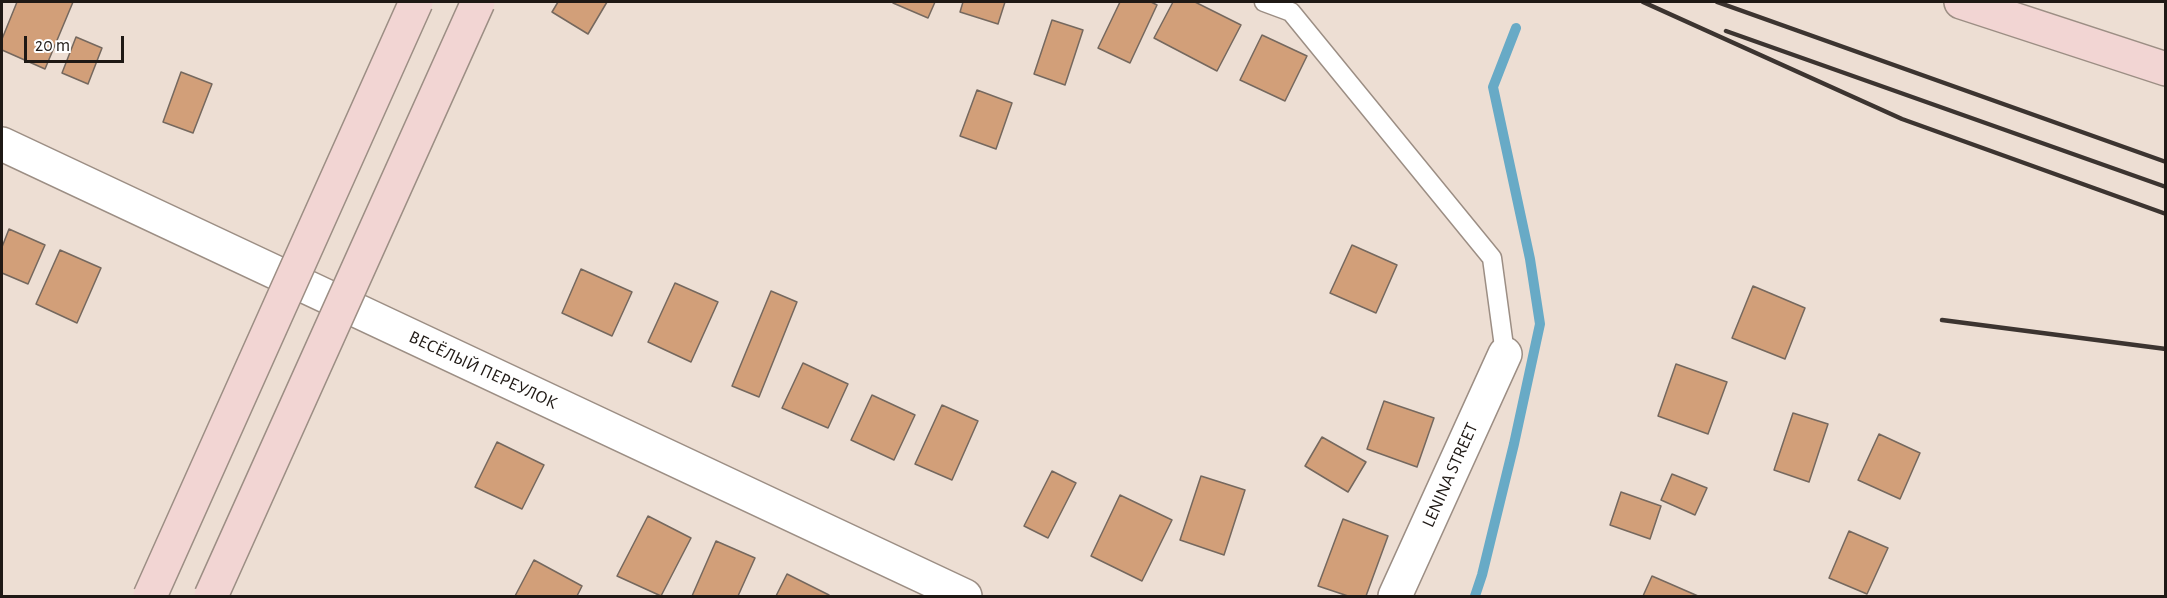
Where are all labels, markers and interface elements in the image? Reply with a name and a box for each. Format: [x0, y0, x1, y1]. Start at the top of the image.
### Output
scale bar [27, 24, 128, 62]
text: 20 m [35, 37, 70, 55]
street label: ВЕСЁЛЫЙ ПЕРЕУЛОК [405, 326, 561, 414]
street label: LENINA STREET [1417, 419, 1483, 531]

